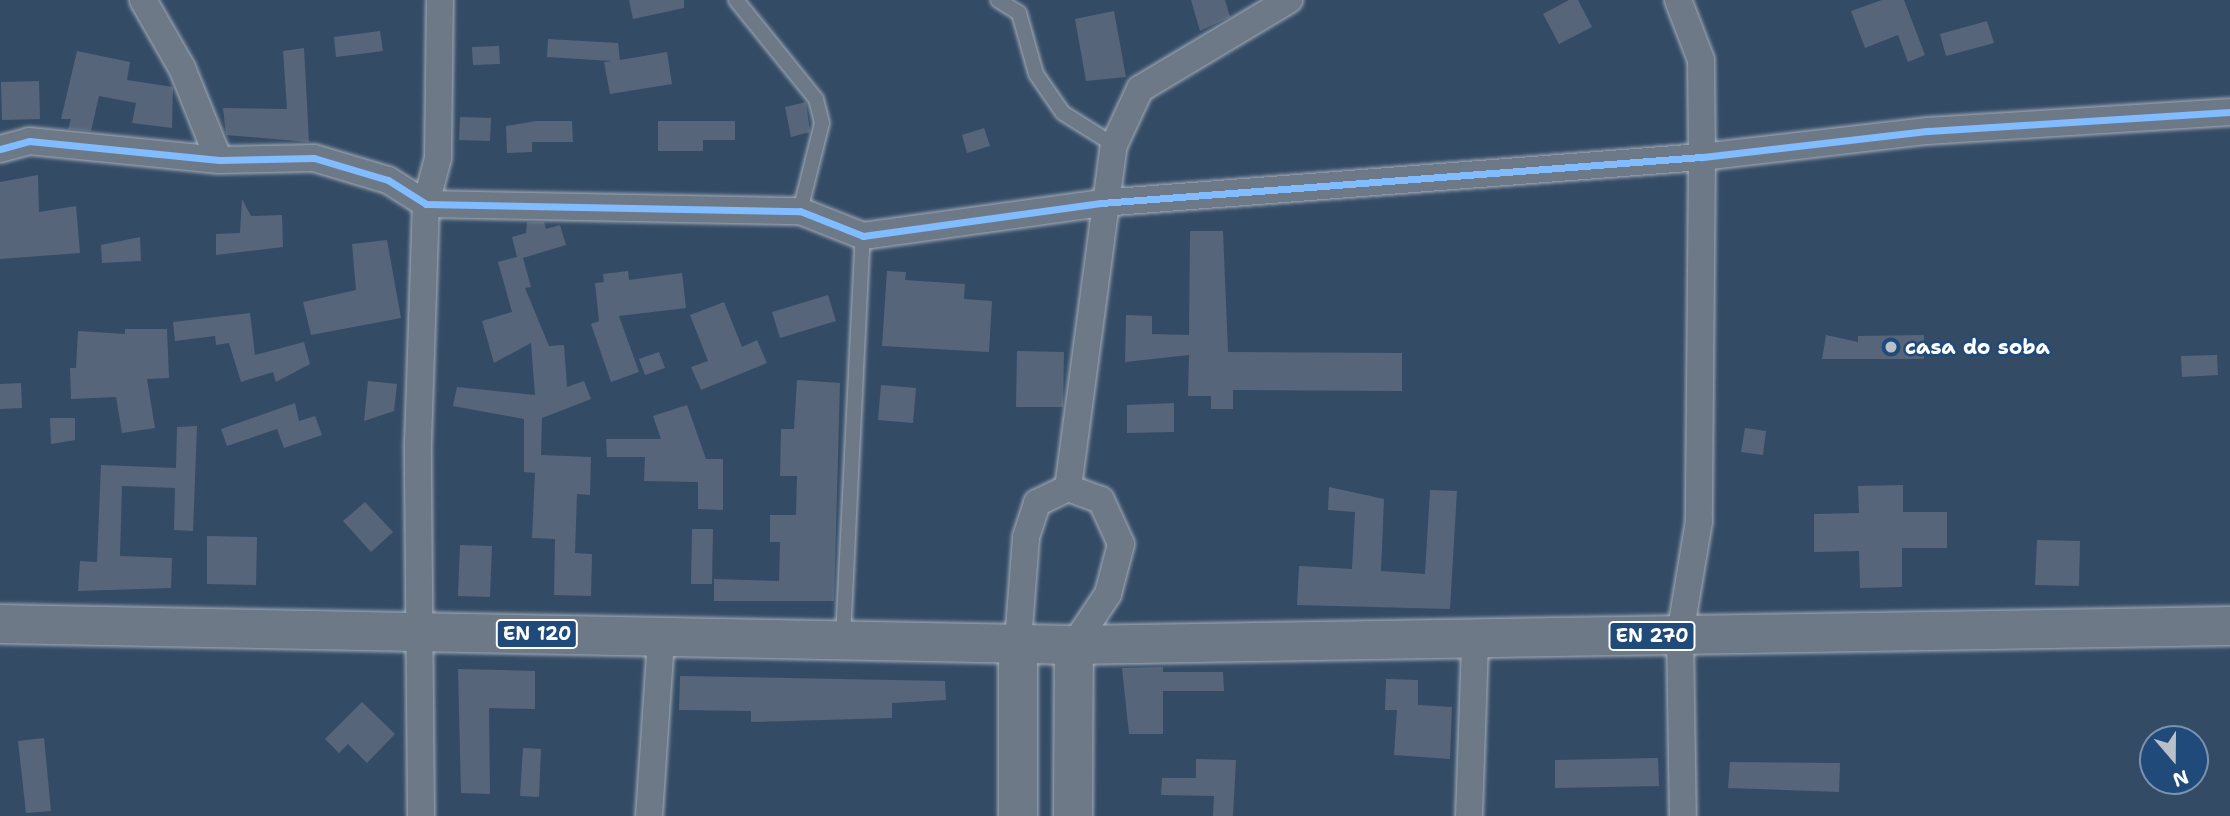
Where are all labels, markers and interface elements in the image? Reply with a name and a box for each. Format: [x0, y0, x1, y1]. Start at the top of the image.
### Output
place label: casa do soba [1905, 334, 2050, 360]
marker: casa do soba [1883, 339, 1899, 355]
road number: EN 120 [495, 618, 579, 650]
road number: EN 270 [1608, 621, 1696, 652]
north arrow [2139, 725, 2209, 795]
text: N [2169, 764, 2192, 793]

